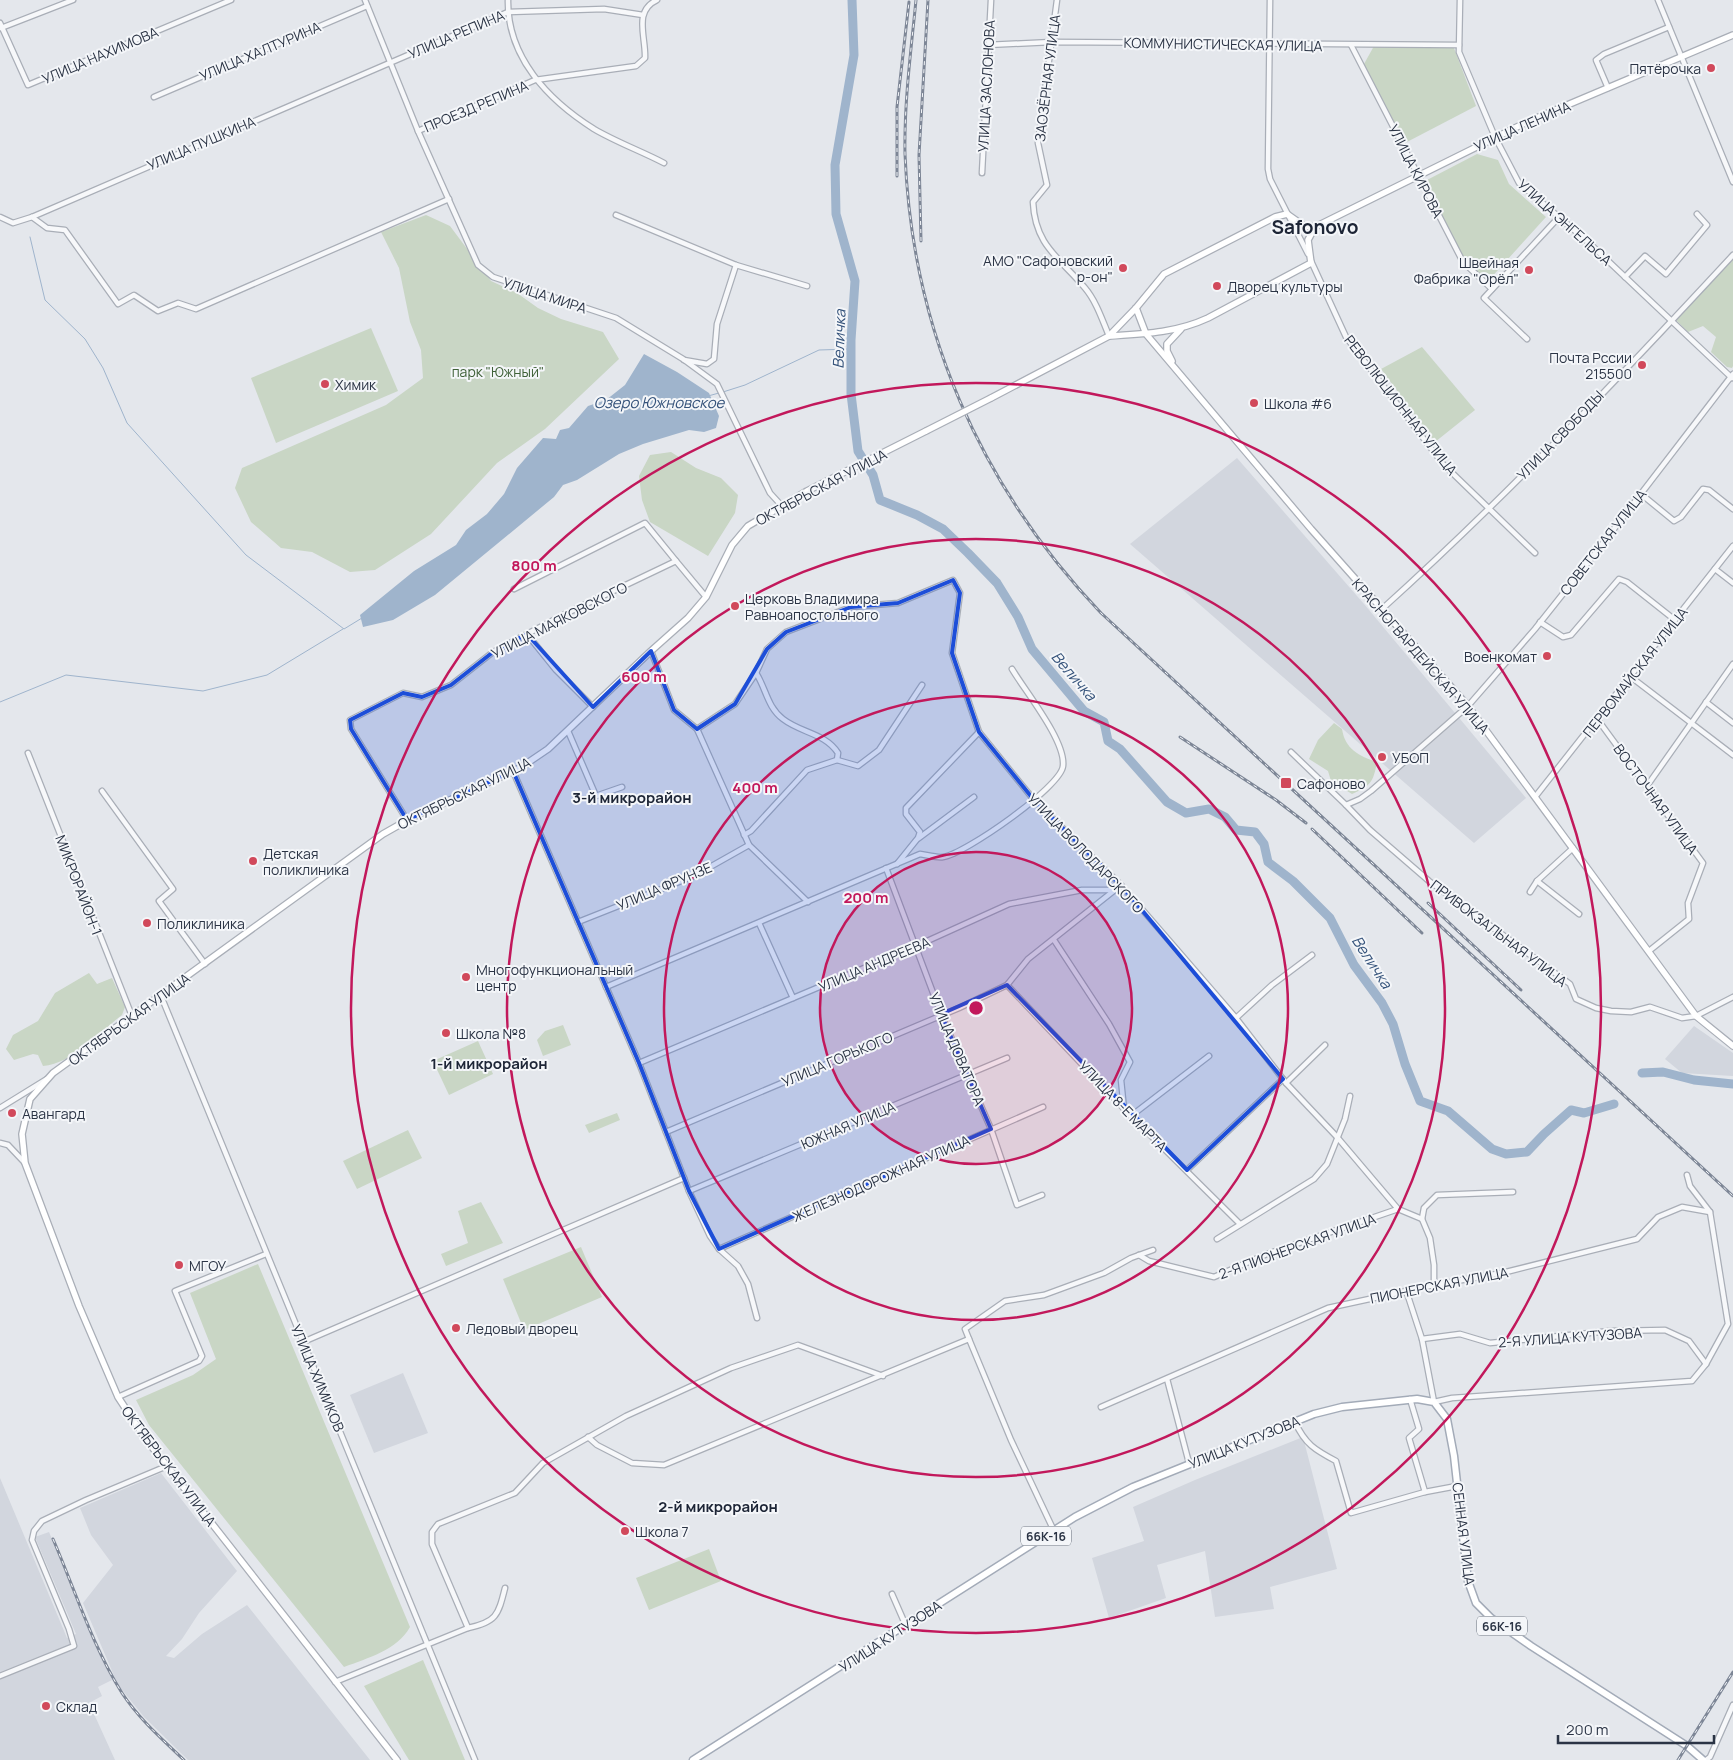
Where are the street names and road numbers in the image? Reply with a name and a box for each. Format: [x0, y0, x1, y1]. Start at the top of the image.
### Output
street label: УЛИЦА РЕПИНА [405, 5, 507, 63]
street label: ЗАОЗЁРНАЯ УЛИЦА [1030, 13, 1064, 143]
street label: УЛИЦА ХАЛТУРИНА [196, 17, 324, 85]
street label: УЛИЦА ЗАСЛОНОВА [973, 19, 999, 153]
street label: УЛИЦА НАХИМОВА [39, 22, 161, 88]
street label: КОММУНИСТИЧЕСКАЯ УЛИЦА [1123, 33, 1323, 55]
street label: ПРОЕЗД РЕПИНА [421, 75, 531, 137]
street label: УЛИЦА ЛЕНИНА [1471, 96, 1574, 156]
street label: УЛИЦА ПУШКИНА [144, 111, 258, 174]
street label: УЛИЦА КИРОВА [1384, 121, 1448, 221]
street label: УЛИЦА ЭНГЕЛЬСА [1514, 175, 1616, 270]
street label: УЛИЦА МИРА [501, 272, 590, 318]
street label: РЕВОЛЮЦИОННАЯ УЛИЦА [1340, 331, 1462, 479]
street label: УЛИЦА СВОБОДЫ [1512, 386, 1608, 484]
street label: ОКТЯБРЬСКАЯ УЛИЦА [752, 444, 890, 530]
street label: СОВЕТСКАЯ УЛИЦА [1556, 485, 1651, 599]
street label: КРАСНОГВАРДЕЙСКАЯ УЛИЦА [1348, 574, 1494, 738]
street label: УЛИЦА МАЯКОВСКОГО [488, 577, 630, 663]
street label: ПЕРВОМАЙСКАЯ УЛИЦА [1578, 603, 1692, 741]
street label: ВОСТОЧНАЯ УЛИЦА [1609, 740, 1703, 858]
street label: ОКТЯБРЬСКАЯ УЛИЦА [394, 752, 534, 834]
street label: УЛИЦА ВОЛОДАРСКОГО [1024, 789, 1148, 917]
street label: МИКРОРАЙОН-1 [51, 832, 107, 938]
street label: УЛИЦА ФРУНЗЕ [613, 857, 715, 915]
street label: ПРИВОКЗАЛЬНАЯ УЛИЦА [1427, 875, 1571, 991]
street label: УЛИЦА АНДРЕЕВА [815, 932, 933, 996]
street label: ОКТЯБРЬСКАЯ УЛИЦА [64, 968, 194, 1070]
street label: УЛИЦА ДОВАТОРА [925, 989, 990, 1109]
street label: УЛИЦА ГОРЬКОГО [779, 1027, 895, 1091]
street label: УЛИЦА 8-Е МАРТА [1075, 1056, 1171, 1156]
street label: ЮЖНАЯ УЛИЦА [798, 1097, 898, 1153]
street label: ЖЕЛЕЗНОДОРОЖНАЯ УЛИЦА [789, 1130, 973, 1226]
street label: 2-Я ПИОНЕРСКАЯ УЛИЦА [1216, 1209, 1378, 1283]
street label: ПИОНЕРСКАЯ УЛИЦА [1368, 1262, 1510, 1308]
street label: УЛИЦА ХИМИКОВ [287, 1321, 349, 1435]
street label: 2-Я УЛИЦА КУТУЗОВА [1497, 1322, 1643, 1352]
street label: ОКТЯБРЬСКАЯ УЛИЦА [117, 1402, 221, 1530]
street label: УЛИЦА КУТУЗОВА [1185, 1411, 1303, 1473]
street label: СЕННАЯ УЛИЦА [1448, 1481, 1480, 1587]
road number: 66К-16 [1021, 1526, 1071, 1545]
street label: УЛИЦА КУТУЗОВА [835, 1596, 945, 1676]
road number: 66К-16 [1477, 1616, 1527, 1635]

